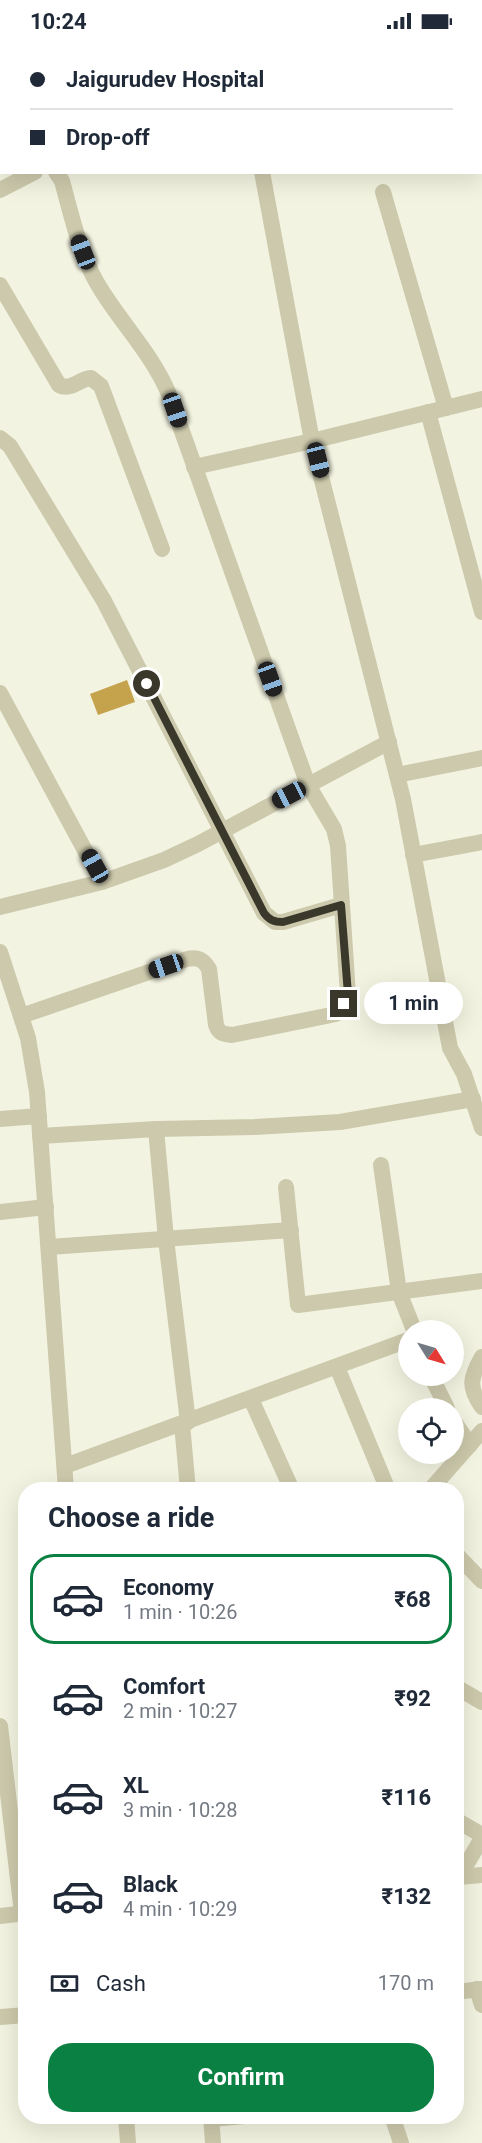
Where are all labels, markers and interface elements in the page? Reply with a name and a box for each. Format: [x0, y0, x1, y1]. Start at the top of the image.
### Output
text: 10:24 [30, 9, 87, 34]
text: Jaigurudev Hospital [66, 67, 264, 92]
text: Drop-off [66, 125, 150, 150]
car [68, 232, 98, 272]
car [161, 390, 189, 430]
car [305, 440, 331, 480]
car [255, 659, 285, 699]
route start [133, 670, 160, 697]
car [269, 779, 309, 811]
car [78, 846, 112, 886]
car [146, 952, 186, 980]
callout: 1 min [365, 983, 464, 1025]
route end [330, 990, 357, 1017]
text: 1 min [388, 991, 439, 1015]
north arrow [398, 1320, 464, 1386]
map controls [398, 1320, 464, 1464]
button: locate [398, 1398, 464, 1464]
text: Choose a ride [48, 1502, 214, 1534]
icon: car [51, 1572, 105, 1626]
text: Economy [123, 1575, 214, 1600]
text: ₹68 [394, 1587, 431, 1612]
text: 1 min · 10:26 [123, 1600, 238, 1624]
icon: car [51, 1671, 105, 1725]
text: Comfort [123, 1674, 205, 1699]
text: ₹92 [394, 1686, 431, 1711]
text: 2 min · 10:27 [123, 1699, 238, 1723]
icon: car [51, 1770, 105, 1824]
text: XL [123, 1773, 149, 1798]
text: ₹116 [382, 1785, 431, 1810]
text: 3 min · 10:28 [123, 1798, 238, 1822]
icon: car [51, 1869, 105, 1923]
text: Black [123, 1872, 178, 1897]
text: ₹132 [382, 1884, 431, 1909]
text: 4 min · 10:29 [123, 1897, 238, 1921]
icon: cash [48, 1967, 81, 2000]
text: Cash [96, 1971, 146, 1996]
text: 170 m [378, 1971, 434, 1995]
button: Confirm [48, 2043, 434, 2112]

